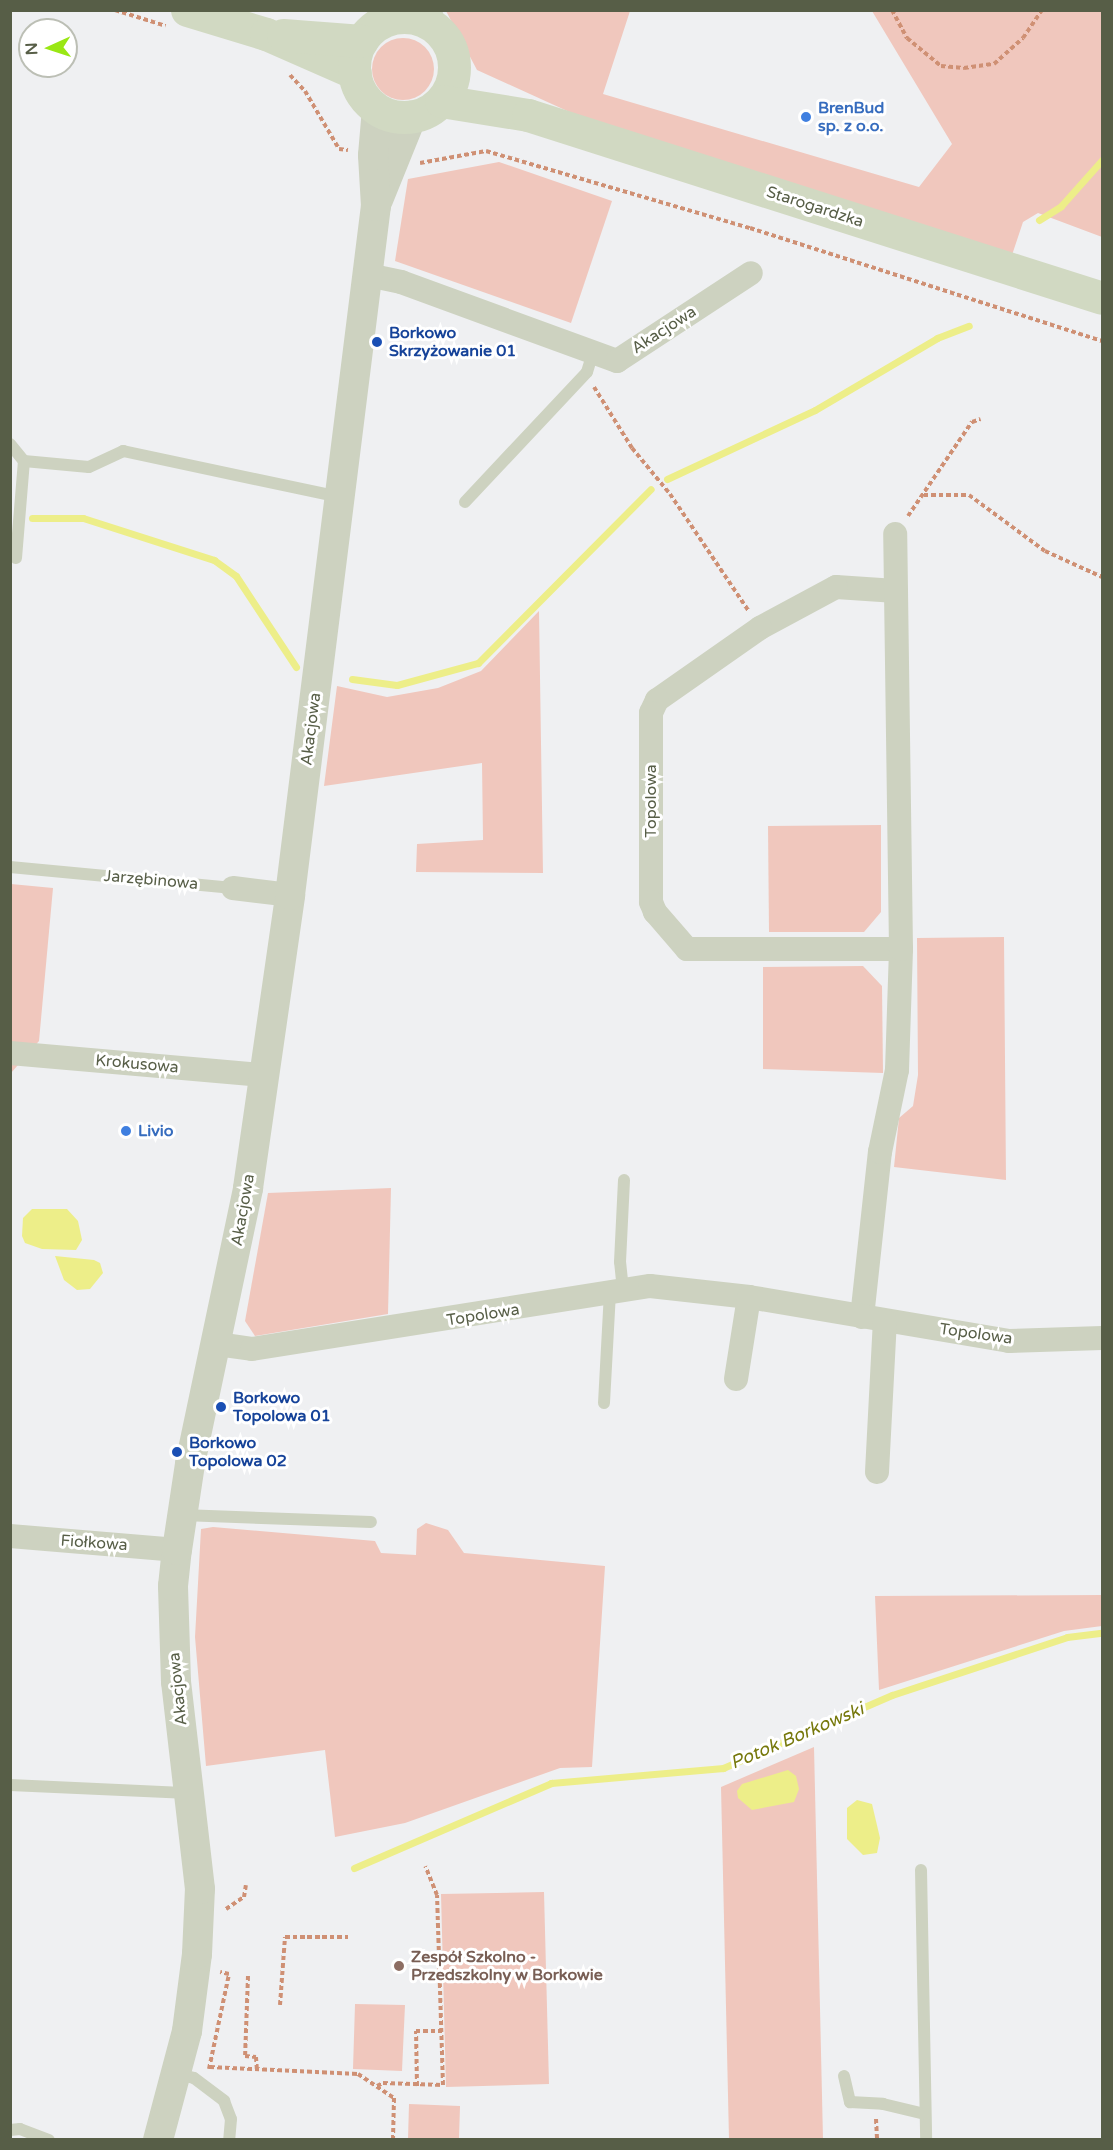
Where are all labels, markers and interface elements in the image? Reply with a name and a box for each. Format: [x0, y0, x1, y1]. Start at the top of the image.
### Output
north arrow [18, 18, 78, 78]
text: N [22, 42, 42, 56]
place label: BrenBud sp. z o.o. [818, 98, 884, 136]
marker: BrenBud sp. z o.o. [799, 110, 813, 124]
street label: Starogardzka [764, 182, 866, 232]
street label: Akacjowa [628, 302, 700, 358]
place label: Borkowo Skrzyżowanie 01 [389, 323, 516, 361]
marker: Borkowo Skrzyżowanie 01 [370, 335, 384, 349]
street label: Akacjowa [297, 692, 325, 766]
street label: Topolowa [641, 764, 661, 838]
street label: Jarzębinowa [103, 866, 199, 894]
street label: Krokusowa [94, 1051, 180, 1077]
place label: Livio [138, 1121, 173, 1141]
marker: Livio [119, 1124, 133, 1138]
street label: Akacjowa [227, 1172, 259, 1248]
street label: Topolowa [445, 1300, 521, 1330]
street label: Topolowa [938, 1319, 1014, 1349]
place label: Borkowo Topolowa 01 [233, 1388, 331, 1426]
marker: Borkowo Topolowa 01 [214, 1400, 228, 1414]
place label: Borkowo Topolowa 02 [189, 1433, 287, 1471]
marker: Borkowo Topolowa 02 [170, 1445, 184, 1459]
street label: Fiołkowa [60, 1531, 128, 1555]
street label: Akacjowa [165, 1652, 191, 1726]
water label: Potok Borkowski [727, 1698, 867, 1774]
place label: Zespół Szkolno - Przedszkolny w Borkowie [411, 1947, 603, 1985]
marker: Zespół Szkolno - Przedszkolny w Borkowie [392, 1959, 406, 1973]

